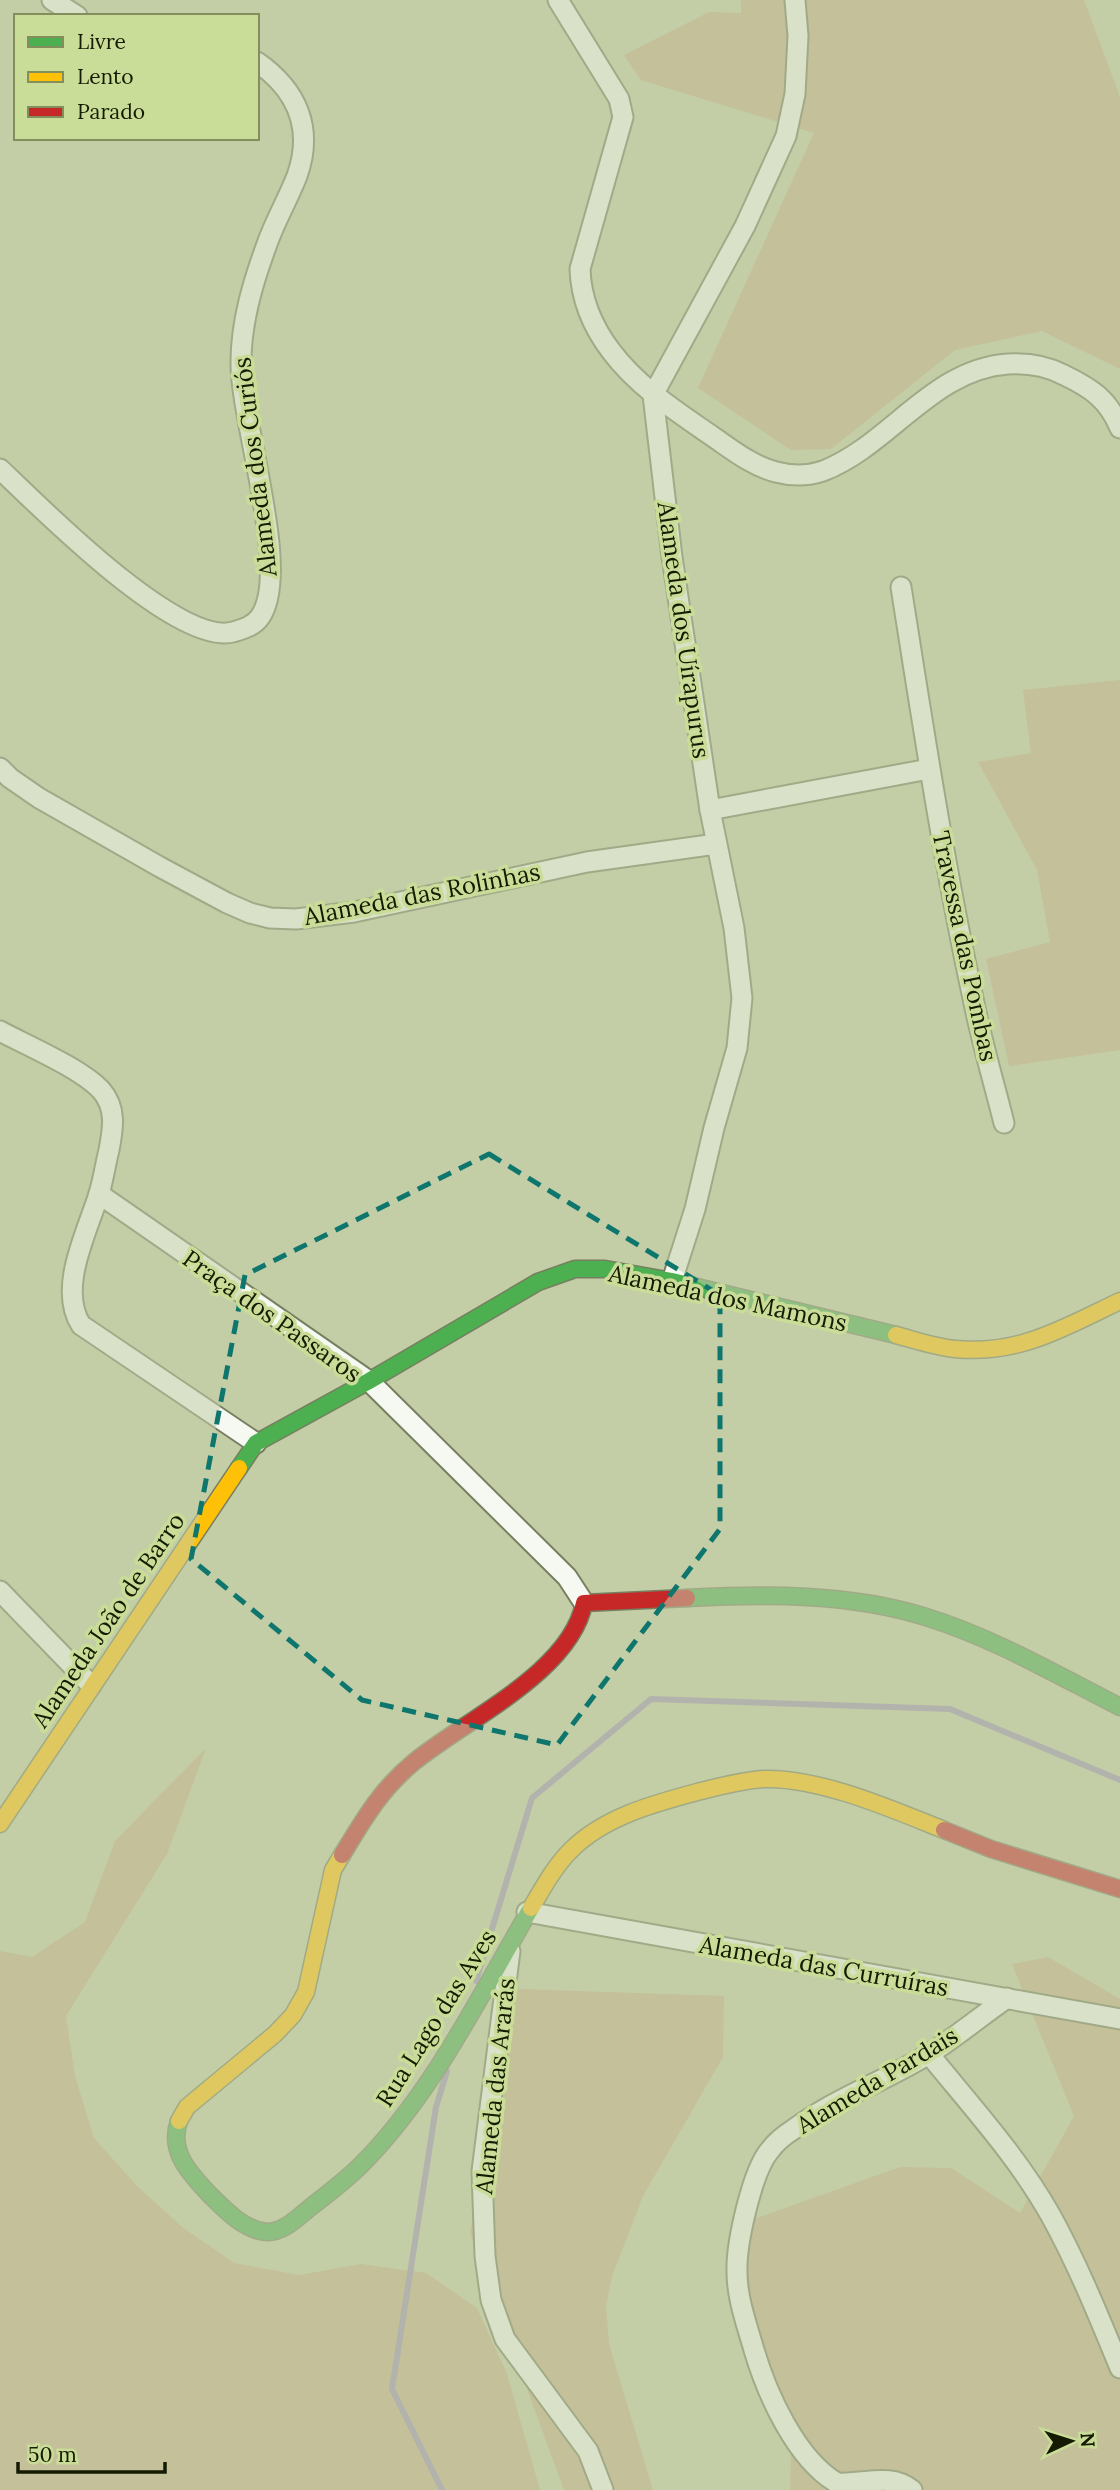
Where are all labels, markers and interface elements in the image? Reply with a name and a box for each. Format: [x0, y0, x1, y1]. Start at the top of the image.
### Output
legend [14, 14, 259, 140]
text: Livre [77, 28, 126, 55]
text: Lento [77, 63, 134, 90]
text: Parado [77, 98, 145, 125]
street label: Alameda dos Curiós [226, 356, 284, 579]
street label: Alameda dos Uírapurus [650, 499, 717, 760]
street label: Travessa das Pombas [925, 828, 1005, 1064]
street label: Alameda das Rolinhas [300, 856, 543, 932]
street label: Praça dos Passaros [177, 1243, 367, 1389]
street label: Alameda dos Mamons [605, 1257, 850, 1338]
street label: Alameda João de Barro [24, 1507, 191, 1734]
street label: Rua Lago das Aves [369, 1924, 503, 2112]
street label: Alameda das Curruíras [696, 1929, 951, 2003]
street label: Alameda das Ararás [468, 1977, 522, 2196]
street label: Alameda Pardais [790, 2020, 963, 2141]
north arrow [1036, 2406, 1106, 2476]
scale bar [18, 2430, 164, 2474]
text: N [1075, 2432, 1100, 2448]
text: 50 m [28, 2441, 77, 2468]

